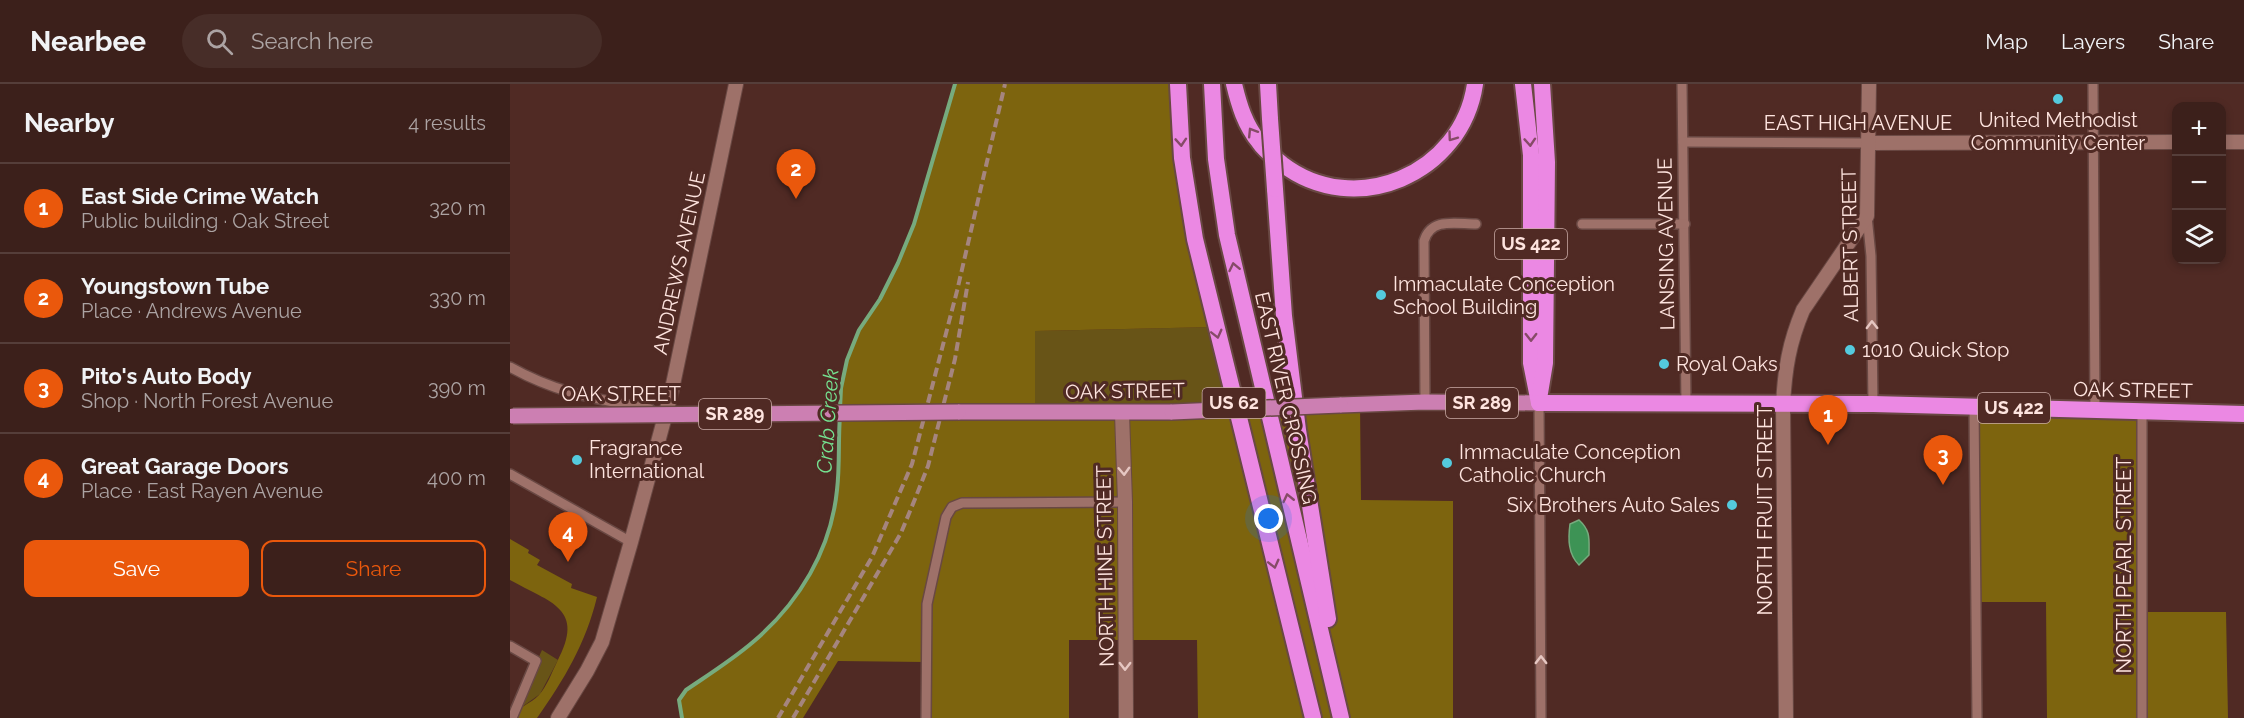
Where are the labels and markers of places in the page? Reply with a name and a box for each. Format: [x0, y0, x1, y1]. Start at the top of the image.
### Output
marker: United Methodist Community Center [2051, 92, 2065, 106]
place label: United Methodist Community Center [1971, 108, 2145, 155]
pin: 2 [776, 150, 816, 199]
place label: Immaculate Conception School Building [1393, 272, 1615, 319]
marker: Immaculate Conception School Building [1374, 288, 1388, 302]
place label: 1010 Quick Stop [1862, 338, 2009, 362]
marker: 1010 Quick Stop [1843, 343, 1857, 357]
place label: Royal Oaks [1676, 352, 1778, 376]
marker: Royal Oaks [1657, 357, 1671, 371]
pin: 1 [1808, 396, 1848, 445]
place label: Fragrance International [589, 436, 705, 483]
pin: 3 [1924, 436, 1962, 485]
place label: Immaculate Conception Catholic Church [1459, 440, 1681, 487]
marker: Fragrance International [570, 453, 584, 467]
marker: Immaculate Conception Catholic Church [1440, 456, 1454, 470]
place label: Six Brothers Auto Sales [1507, 493, 1720, 517]
marker: Six Brothers Auto Sales [1725, 498, 1739, 512]
pin: 4 [548, 512, 588, 562]

